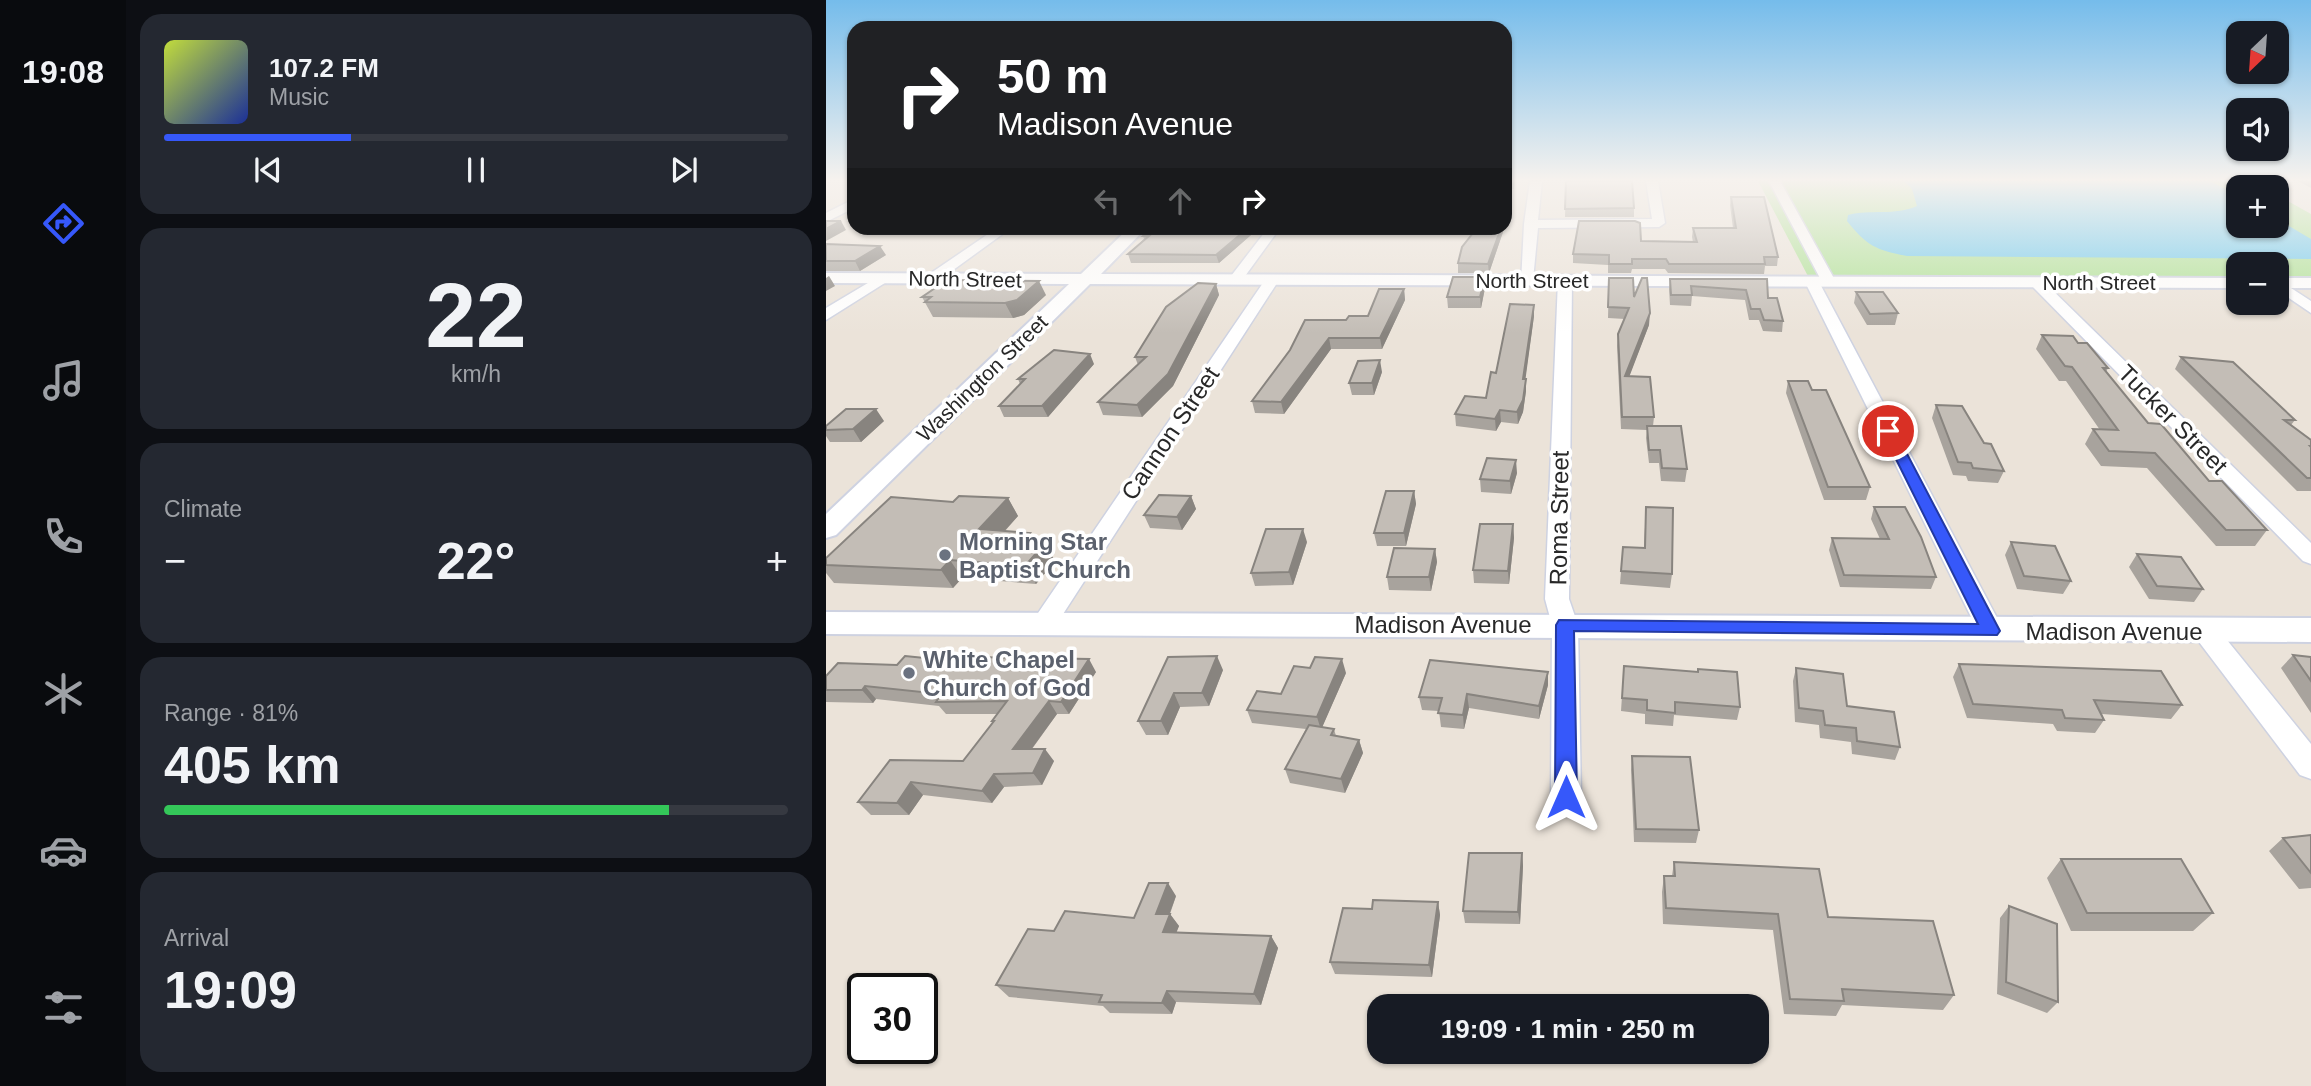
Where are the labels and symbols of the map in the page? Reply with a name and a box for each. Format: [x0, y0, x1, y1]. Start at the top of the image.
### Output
north arrow [2226, 21, 2289, 84]
street label: North Street [908, 267, 1022, 291]
street label: North Street [1475, 269, 1589, 292]
street label: North Street [2042, 271, 2156, 294]
street label: Washington Street [912, 310, 1052, 446]
street label: Tucker Street [2113, 359, 2233, 479]
street label: Cannon Street [1116, 361, 1225, 505]
pin [1858, 401, 1918, 461]
street label: Roma Street [1544, 450, 1574, 586]
place label: Morning Star Baptist Church [959, 528, 1131, 583]
marker: Morning Star Baptist Church [937, 547, 953, 563]
street label: Madison Avenue [1354, 611, 1532, 638]
street label: Madison Avenue [2025, 618, 2203, 645]
place label: White Chapel Church of God [923, 646, 1091, 701]
marker: White Chapel Church of God [901, 665, 917, 681]
position arrow [1529, 760, 1603, 834]
speed limit sign: 30 [847, 973, 938, 1064]

